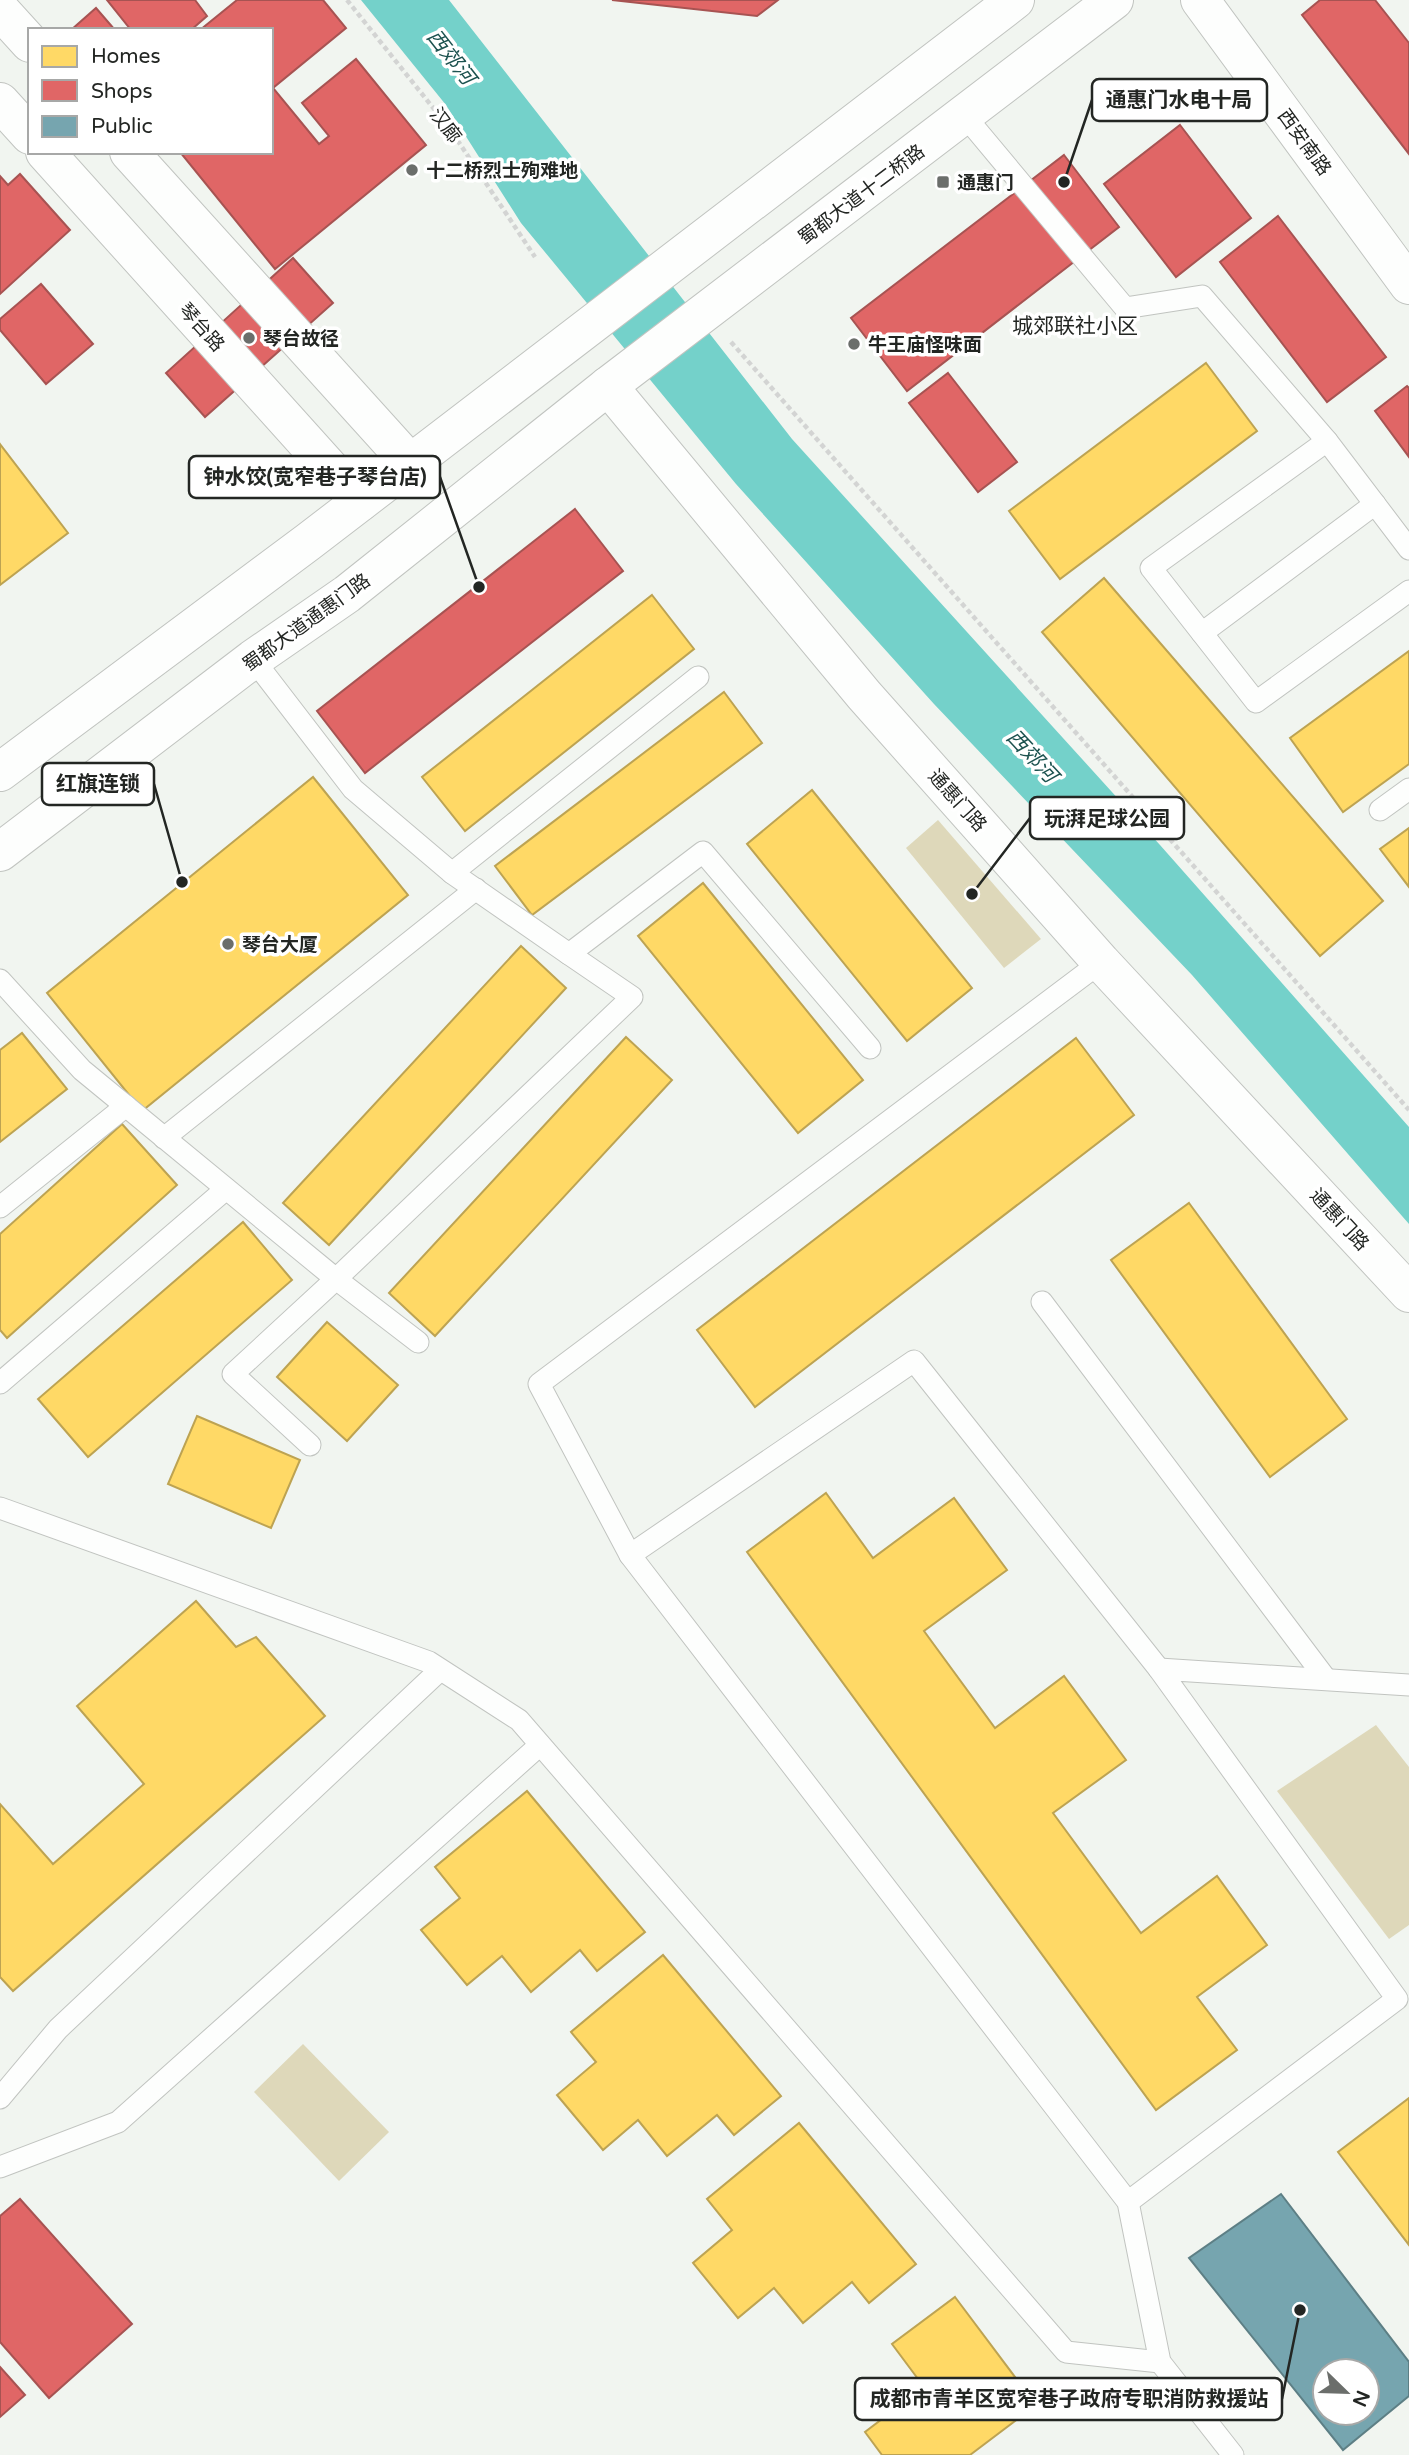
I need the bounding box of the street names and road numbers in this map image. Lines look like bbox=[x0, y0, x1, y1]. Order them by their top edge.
street label: 汉廊 bbox=[425, 104, 465, 147]
street label: 西安南路 bbox=[1273, 105, 1335, 180]
street label: 蜀都大道十二桥路 bbox=[794, 140, 929, 249]
street label: 琴台路 bbox=[174, 299, 229, 356]
street label: 蜀都大道通惠门路 bbox=[239, 569, 375, 676]
street label: 通惠门路 bbox=[924, 765, 991, 836]
street label: 通惠门路 bbox=[1305, 1184, 1373, 1255]

